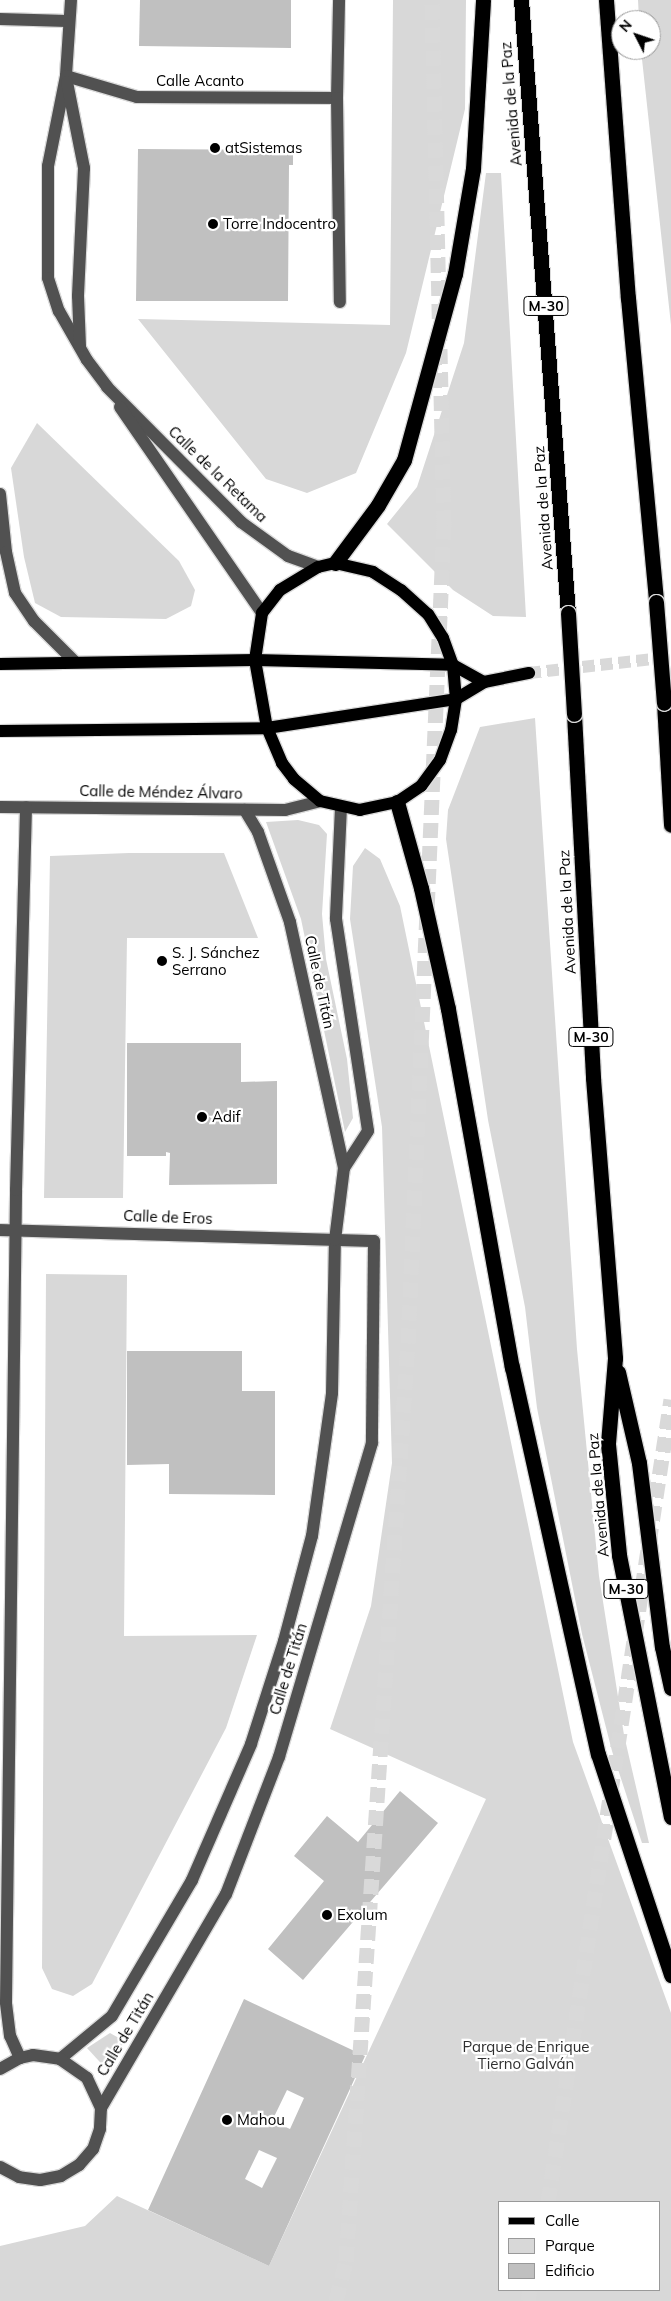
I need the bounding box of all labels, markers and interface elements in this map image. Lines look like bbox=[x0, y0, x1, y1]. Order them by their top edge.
north arrow bbox=[611, 10, 661, 60]
text: N bbox=[615, 16, 636, 36]
street label: Avenida de la Paz bbox=[497, 41, 525, 167]
street label: Calle Acanto bbox=[156, 72, 244, 90]
place label: atSistemas bbox=[225, 139, 302, 157]
marker: atSistemas bbox=[209, 142, 221, 154]
place label: Torre Indocentro bbox=[223, 215, 336, 233]
marker: Torre Indocentro bbox=[207, 218, 219, 230]
road number: M-30 bbox=[522, 294, 570, 318]
street label: Calle de la Retama bbox=[165, 422, 271, 526]
street label: Avenida de la Paz bbox=[530, 445, 556, 571]
street label: Calle de Méndez Álvaro bbox=[79, 782, 243, 802]
street label: Avenida de la Paz bbox=[555, 849, 579, 975]
street label: Calle de Titán bbox=[301, 934, 339, 1030]
place label: S. J. Sánchez Serrano bbox=[172, 943, 260, 978]
marker: S. J. Sánchez Serrano bbox=[156, 955, 168, 967]
road number: M-30 bbox=[567, 1026, 615, 1048]
place label: Adif bbox=[212, 1108, 241, 1126]
marker: Adif bbox=[196, 1111, 208, 1123]
street label: Calle de Eros bbox=[123, 1206, 213, 1228]
street label: Avenida de la Paz bbox=[584, 1432, 612, 1558]
road number: M-30 bbox=[602, 1578, 650, 1600]
street label: Calle de Titán bbox=[266, 1621, 310, 1717]
place label: Exolum bbox=[337, 1906, 388, 1924]
marker: Exolum bbox=[321, 1909, 333, 1921]
street label: Calle de Titán bbox=[93, 1989, 157, 2079]
park label: Parque de Enrique Tierno Galván bbox=[463, 2037, 589, 2072]
place label: Mahou bbox=[237, 2111, 285, 2129]
marker: Mahou bbox=[221, 2114, 233, 2126]
legend bbox=[498, 2201, 661, 2291]
text: Calle bbox=[545, 2211, 579, 2230]
text: Parque bbox=[545, 2236, 595, 2255]
text: Edificio bbox=[545, 2261, 595, 2280]

